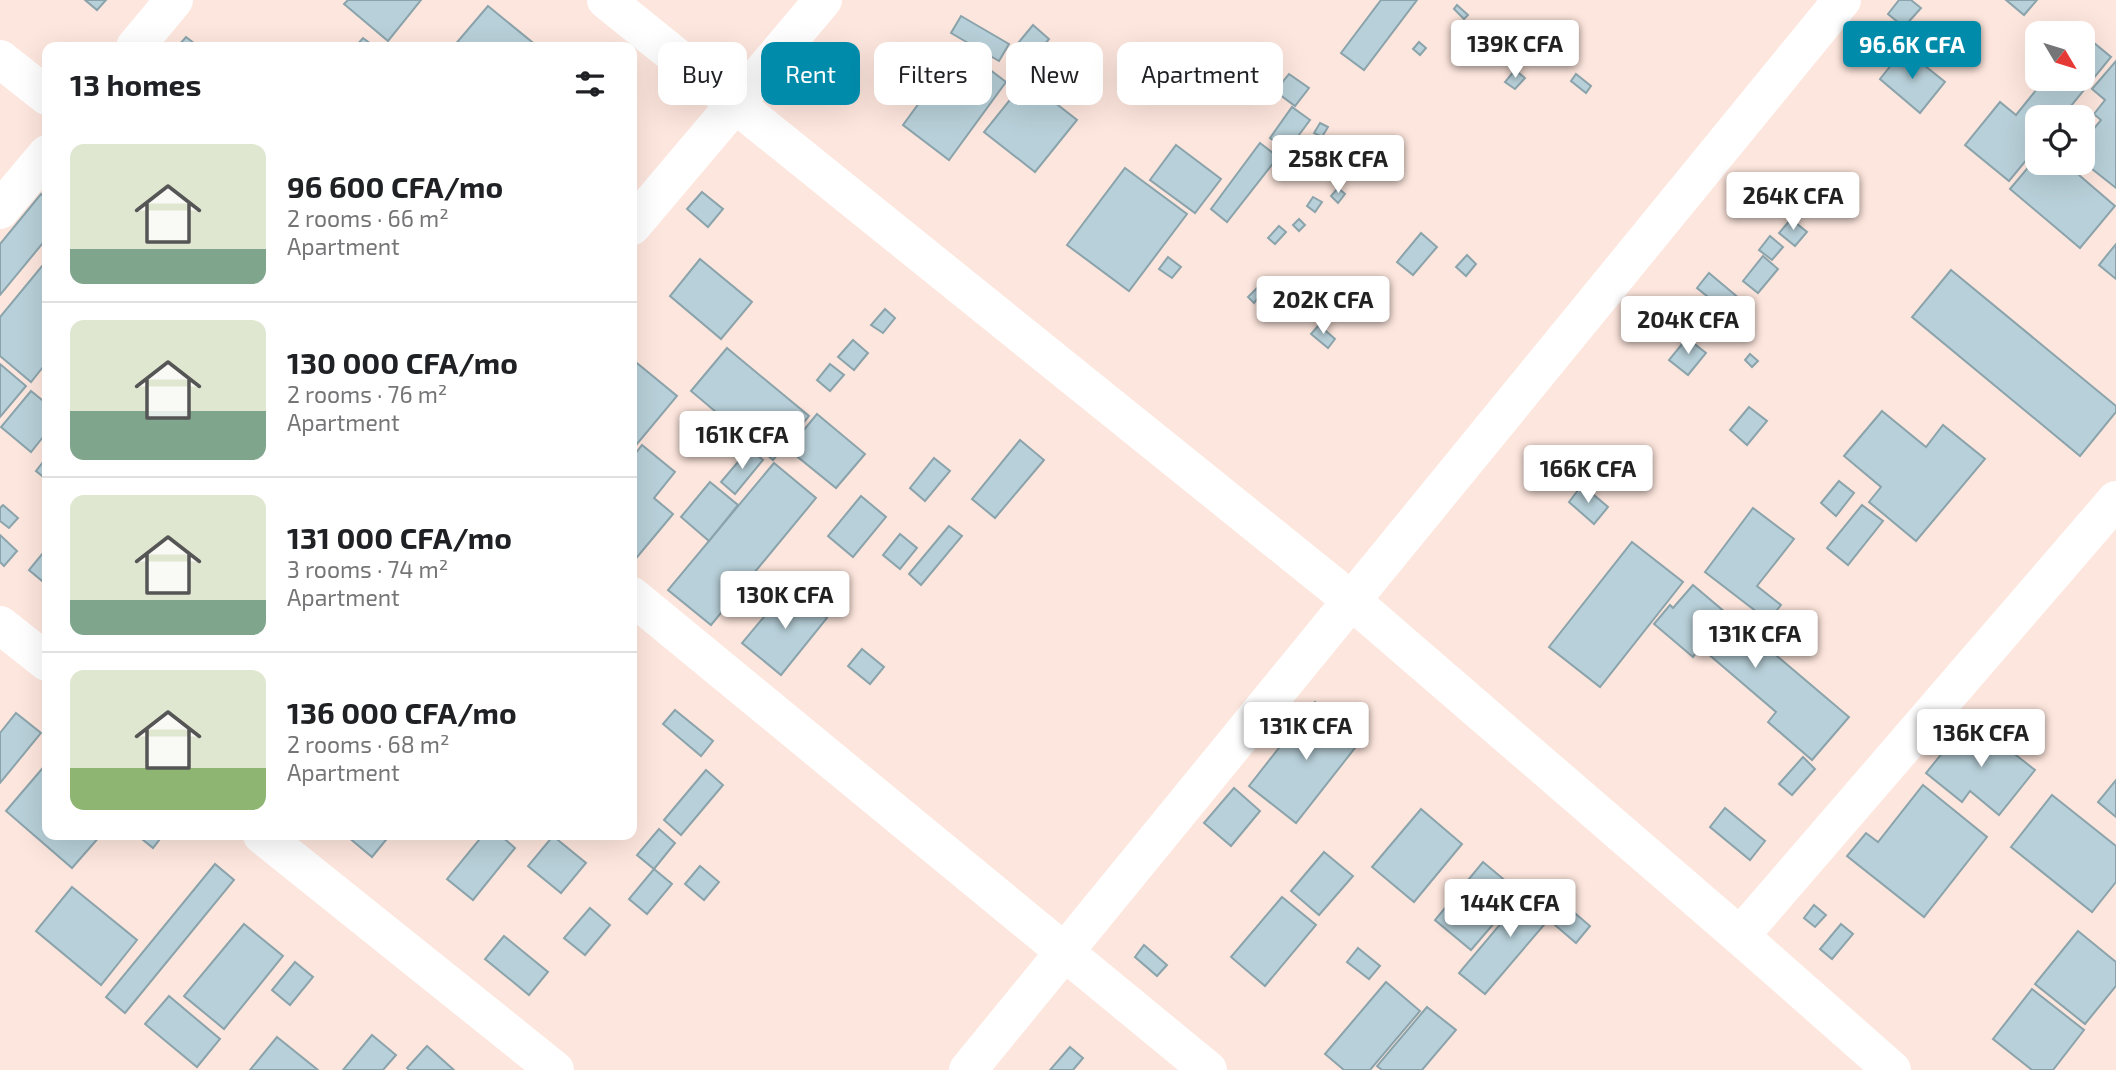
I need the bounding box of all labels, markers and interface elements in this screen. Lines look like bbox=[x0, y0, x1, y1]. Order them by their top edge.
pin: 139K CFA bbox=[1443, 20, 1587, 80]
north arrow bbox=[2025, 21, 2095, 91]
map controls bbox=[2025, 21, 2095, 175]
pin: 96.6K CFA bbox=[1832, 22, 1992, 81]
text: 139K CFA bbox=[1467, 29, 1563, 57]
text: 96.6K CFA bbox=[1859, 30, 1965, 58]
chip: Buy bbox=[658, 42, 747, 105]
chip: Rent bbox=[761, 42, 860, 105]
chip: Filters bbox=[874, 42, 992, 105]
chip: New bbox=[1006, 42, 1103, 105]
chip: Apartment bbox=[1117, 42, 1283, 105]
icon: filters bbox=[571, 65, 609, 103]
text: 13 homes bbox=[70, 66, 201, 102]
button: locate bbox=[2025, 105, 2095, 175]
pin: 258K CFA bbox=[1266, 136, 1410, 195]
text: 258K CFA bbox=[1288, 144, 1388, 172]
text: 96 600 CFA/mo bbox=[287, 168, 503, 204]
icon: home bbox=[126, 172, 210, 256]
pin: 264K CFA bbox=[1721, 173, 1865, 232]
text: 264K CFA bbox=[1742, 181, 1844, 209]
text: 2 rooms · 66 m² bbox=[287, 204, 449, 232]
text: Apartment bbox=[287, 232, 400, 260]
pin: 202K CFA bbox=[1251, 276, 1395, 336]
text: 202K CFA bbox=[1273, 285, 1373, 313]
pin: 204K CFA bbox=[1616, 296, 1760, 356]
text: 204K CFA bbox=[1637, 305, 1739, 333]
text: 130 000 CFA/mo bbox=[287, 344, 518, 380]
icon: home bbox=[126, 348, 210, 432]
text: 2 rooms · 76 m² bbox=[287, 380, 447, 408]
text: Apartment bbox=[287, 408, 400, 436]
pin: 161K CFA bbox=[670, 412, 814, 471]
text: 161K CFA bbox=[695, 420, 789, 448]
pin: 166K CFA bbox=[1516, 446, 1660, 505]
text: 166K CFA bbox=[1540, 454, 1636, 482]
text: 131 000 CFA/mo bbox=[287, 519, 512, 555]
icon: home bbox=[126, 523, 210, 607]
text: 3 rooms · 74 m² bbox=[287, 555, 448, 583]
pin: 130K CFA bbox=[713, 572, 857, 631]
text: 130K CFA bbox=[736, 580, 834, 608]
text: Apartment bbox=[287, 583, 400, 611]
pin: 131K CFA bbox=[1683, 610, 1827, 670]
text: 131K CFA bbox=[1709, 619, 1801, 647]
text: 136 000 CFA/mo bbox=[287, 694, 517, 730]
icon: home bbox=[126, 698, 210, 782]
pin: 131K CFA bbox=[1234, 702, 1378, 762]
pin: 136K CFA bbox=[1909, 710, 2053, 769]
text: 131K CFA bbox=[1260, 711, 1352, 739]
text: 136K CFA bbox=[1933, 718, 2029, 746]
text: 2 rooms · 68 m² bbox=[287, 730, 450, 758]
text: Apartment bbox=[287, 758, 400, 786]
pin: 144K CFA bbox=[1438, 880, 1582, 939]
text: 144K CFA bbox=[1461, 888, 1559, 916]

